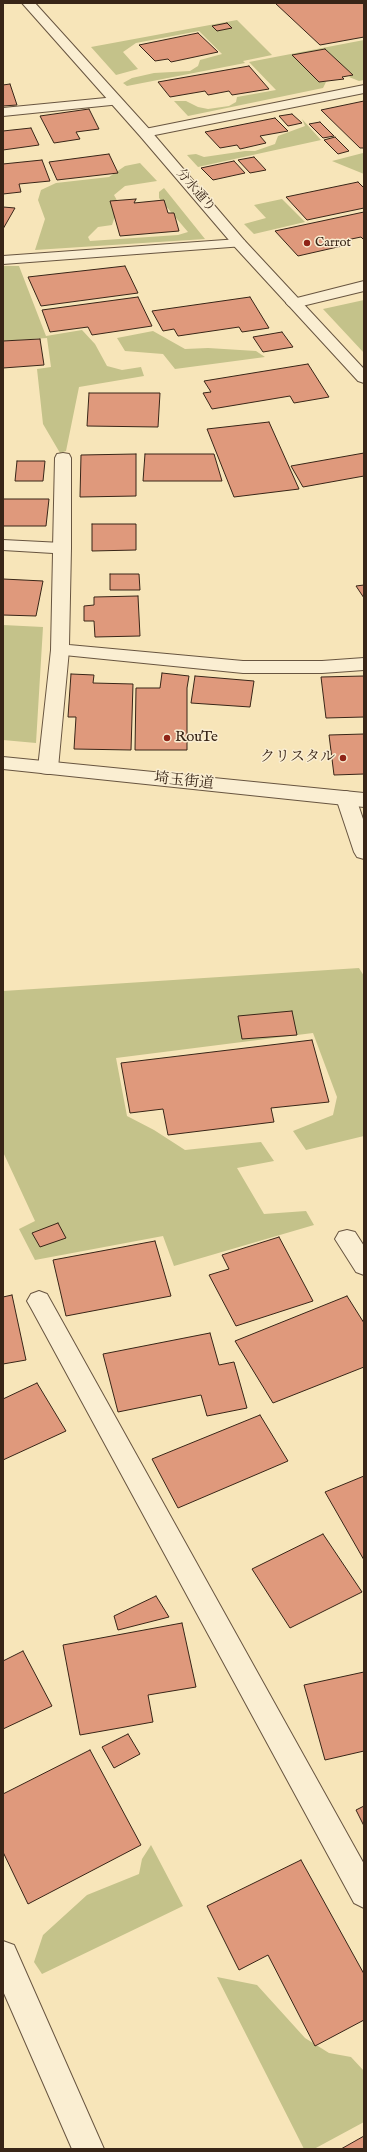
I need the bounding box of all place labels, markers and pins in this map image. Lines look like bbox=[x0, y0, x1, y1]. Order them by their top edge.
place label: Carrot bbox=[315, 235, 351, 251]
marker: Carrot bbox=[302, 238, 312, 248]
place label: RouTe bbox=[175, 729, 218, 747]
marker: RouTe bbox=[162, 733, 172, 743]
place label: クリスタル bbox=[260, 749, 335, 767]
marker: クリスタル bbox=[338, 753, 348, 763]

